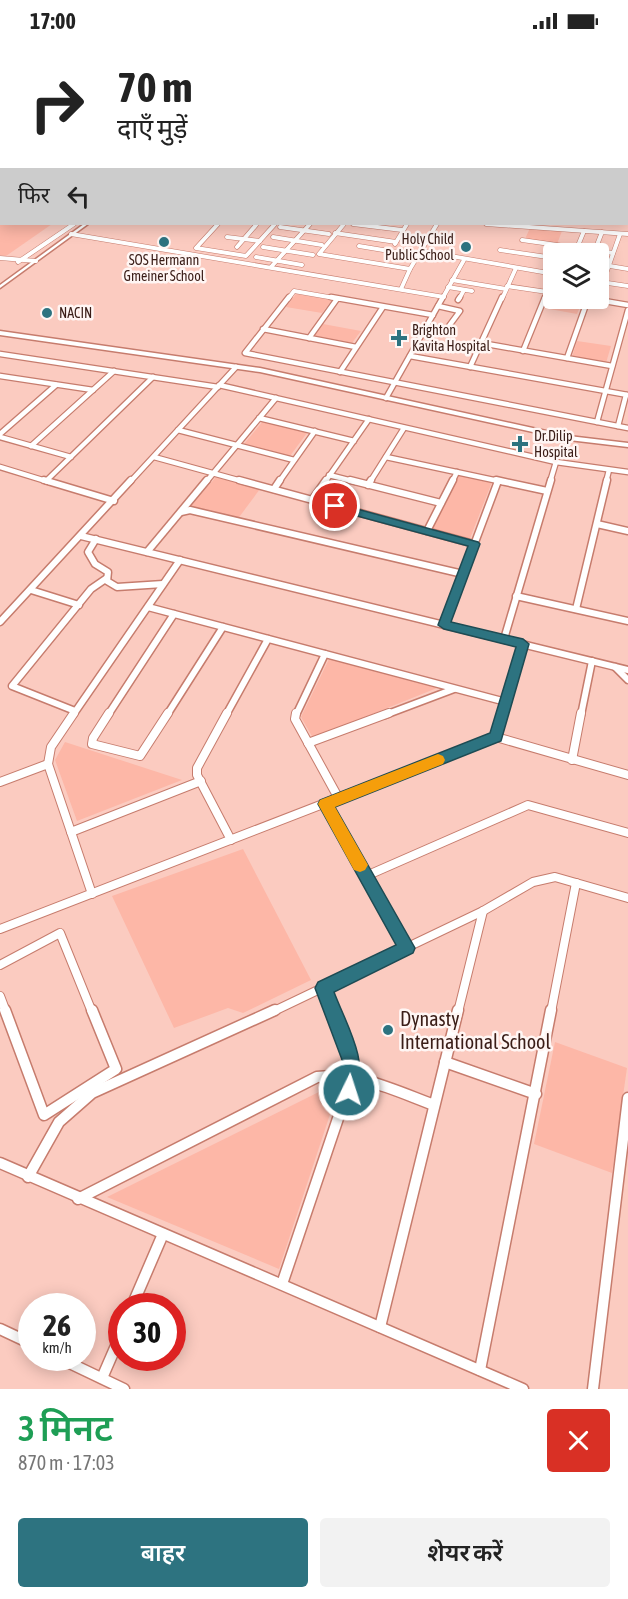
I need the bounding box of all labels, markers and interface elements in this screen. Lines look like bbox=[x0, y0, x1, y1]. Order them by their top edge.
text: 17:00 bbox=[30, 8, 76, 34]
text: 70 m bbox=[117, 63, 192, 111]
icon: right bbox=[18, 66, 96, 144]
text: दाएँ मुड़ें bbox=[117, 113, 188, 144]
icon: left bbox=[62, 180, 95, 213]
text: फिर bbox=[18, 182, 50, 208]
place label: Holy Child Public School bbox=[385, 231, 454, 263]
marker: SOS Hermann Gmeiner School bbox=[157, 235, 171, 249]
marker: Holy Child Public School bbox=[459, 240, 473, 254]
map controls bbox=[543, 243, 609, 309]
button: layers bbox=[543, 243, 609, 309]
place label: SOS Hermann Gmeiner School bbox=[124, 252, 205, 284]
place label: NACIN bbox=[59, 305, 92, 321]
marker: NACIN bbox=[40, 306, 54, 320]
place label: Brighton Kavita Hospital bbox=[412, 322, 491, 354]
marker: Brighton Kavita Hospital bbox=[390, 329, 408, 347]
place label: Dr.Dilip Hospital bbox=[534, 428, 578, 460]
marker: Dr.Dilip Hospital bbox=[511, 435, 529, 453]
pin bbox=[309, 480, 360, 531]
icon: arrive bbox=[318, 489, 351, 522]
place label: Dynasty International School bbox=[400, 1007, 551, 1053]
marker: Dynasty International School bbox=[381, 1023, 395, 1037]
position arrow bbox=[317, 1058, 381, 1122]
speed limit sign: 30 bbox=[108, 1293, 186, 1371]
text: 26 bbox=[43, 1308, 71, 1342]
text: km/h bbox=[42, 1339, 72, 1356]
text: 3 मिनट bbox=[18, 1407, 113, 1449]
button: close bbox=[547, 1409, 610, 1472]
text: 870 m · 17:03 bbox=[18, 1451, 115, 1474]
button: बाहर bbox=[18, 1518, 308, 1587]
button: शेयर करें bbox=[320, 1518, 610, 1587]

